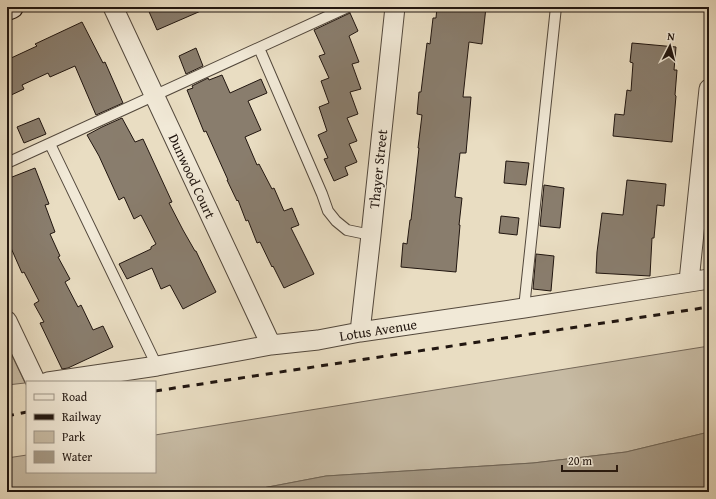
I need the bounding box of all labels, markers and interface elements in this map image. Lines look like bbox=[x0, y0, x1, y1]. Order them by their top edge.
north arrow bbox=[650, 26, 690, 66]
text: N bbox=[667, 28, 676, 44]
street label: Thayer Street bbox=[364, 128, 392, 210]
street label: Dunwood Court bbox=[164, 130, 220, 222]
street label: Lotus Avenue bbox=[338, 314, 419, 346]
legend bbox=[26, 381, 156, 473]
text: Road bbox=[62, 388, 88, 405]
text: Railway bbox=[62, 408, 101, 425]
text: Park bbox=[62, 428, 86, 445]
scale bar bbox=[562, 447, 617, 473]
text: Water bbox=[62, 448, 92, 465]
text: 20 m bbox=[568, 452, 592, 469]

